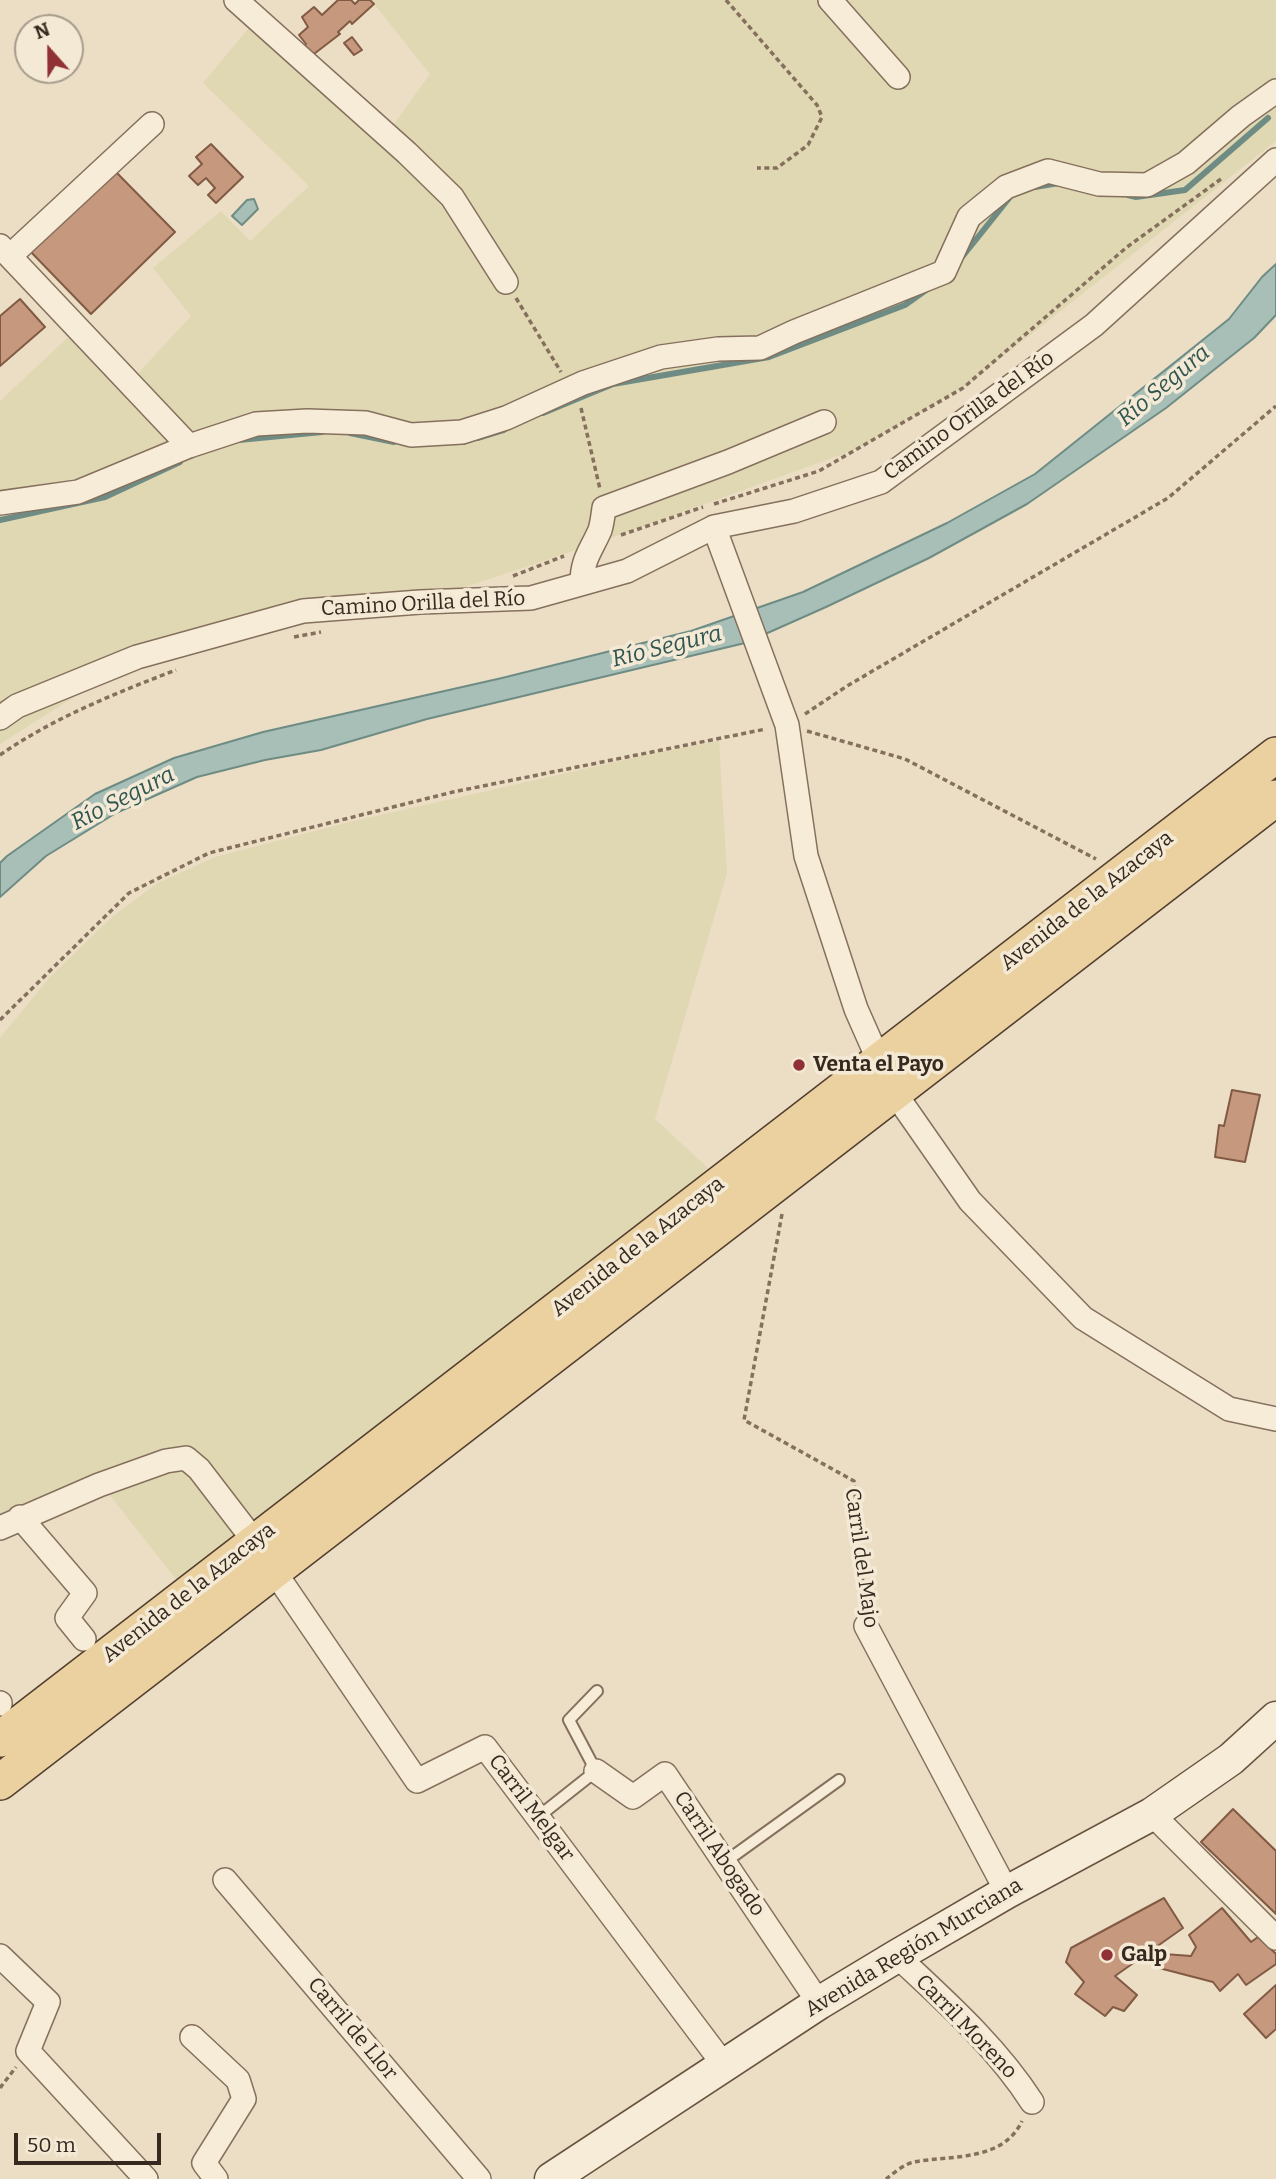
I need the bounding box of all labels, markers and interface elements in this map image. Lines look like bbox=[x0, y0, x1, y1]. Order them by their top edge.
north arrow bbox=[14, 14, 84, 84]
text: N bbox=[31, 17, 53, 44]
water label: Río Segura bbox=[1112, 339, 1216, 433]
street label: Camino Orilla del Río bbox=[879, 346, 1059, 486]
street label: Camino Orilla del Río bbox=[320, 586, 526, 622]
water label: Río Segura bbox=[609, 620, 725, 674]
water label: Río Segura bbox=[67, 761, 179, 837]
street label: Avenida de la Azacaya bbox=[996, 826, 1178, 976]
place label: Venta el Payo bbox=[813, 1052, 944, 1078]
marker: Venta el Payo bbox=[791, 1057, 807, 1073]
street label: Avenida de la Azacaya bbox=[547, 1172, 729, 1322]
street label: Carril del Majo bbox=[839, 1486, 883, 1630]
street label: Avenida de la Azacaya bbox=[98, 1518, 280, 1668]
street label: Carril Melgar bbox=[483, 1750, 579, 1866]
street label: Carril Abogado bbox=[668, 1787, 770, 1921]
street label: Avenida Región Murciana bbox=[801, 1873, 1027, 2023]
place label: Galp bbox=[1121, 1942, 1167, 1968]
marker: Galp bbox=[1099, 1947, 1115, 1963]
street label: Carril Moreno bbox=[910, 1970, 1022, 2084]
street label: Carril de Llor bbox=[302, 1973, 402, 2085]
scale bar bbox=[18, 2120, 164, 2164]
text: 50 m bbox=[27, 2132, 76, 2158]

